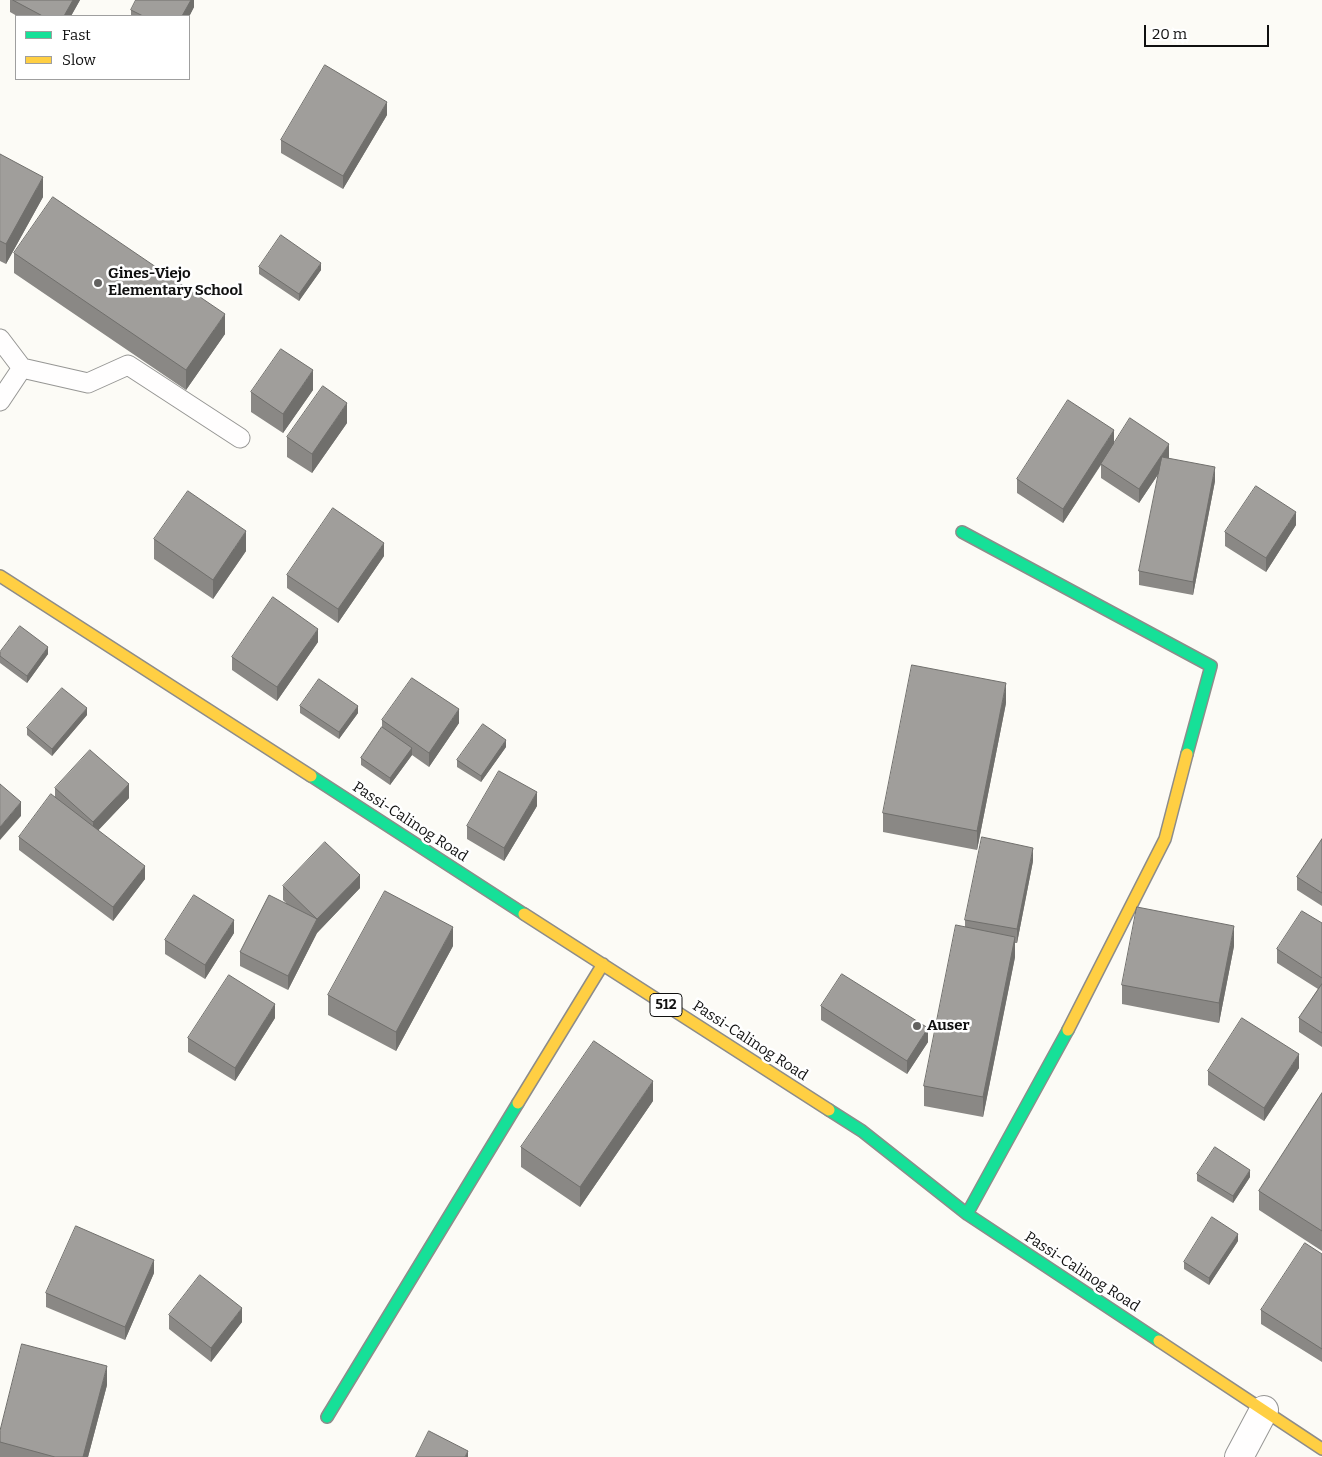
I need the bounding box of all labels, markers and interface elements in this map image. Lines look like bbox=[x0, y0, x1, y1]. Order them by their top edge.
legend bbox=[15, 15, 190, 80]
scale bar bbox=[1147, 15, 1272, 47]
text: 20 m bbox=[1152, 25, 1187, 43]
text: Fast bbox=[62, 26, 91, 44]
text: Slow bbox=[62, 51, 96, 69]
place label: Gines-Viejo Elementary School bbox=[108, 265, 243, 300]
marker: Gines-Viejo Elementary School bbox=[92, 277, 104, 289]
street label: Passi-Calinog Road bbox=[349, 778, 471, 866]
road number: 512 bbox=[650, 994, 682, 1016]
street label: Passi-Calinog Road bbox=[689, 997, 811, 1085]
place label: Auser bbox=[927, 1017, 969, 1035]
marker: Auser bbox=[911, 1020, 923, 1032]
street label: Passi-Calinog Road bbox=[1021, 1228, 1143, 1316]

